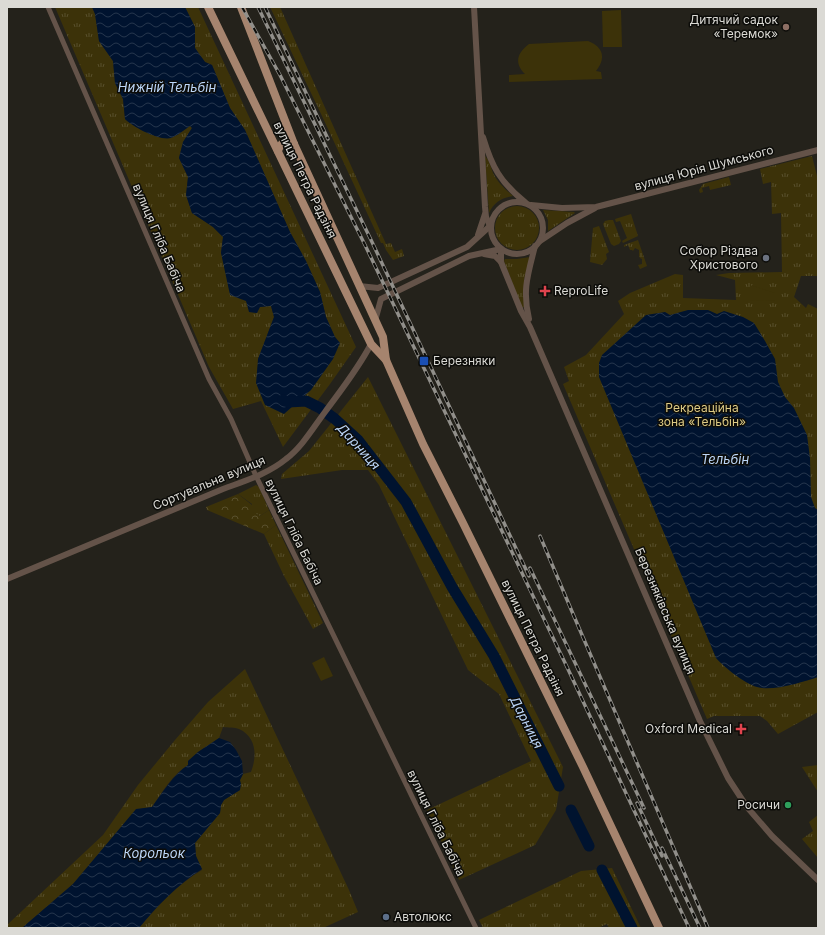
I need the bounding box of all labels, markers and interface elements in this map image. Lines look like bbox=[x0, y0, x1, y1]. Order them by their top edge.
place label: Дитячий садок «Теремок» bbox=[689, 12, 778, 41]
marker: Дитячий садок «Теремок» bbox=[781, 22, 791, 32]
water label: Нижній Тельбін bbox=[118, 79, 216, 95]
street label: вулиця Петра Радзіня bbox=[271, 119, 340, 241]
street label: вулиця Юрія Шумського bbox=[633, 142, 775, 193]
street label: вулиця Гліба Бабіча bbox=[130, 181, 189, 294]
place label: Собор Різдва Христового bbox=[679, 243, 758, 272]
marker: Собор Різдва Христового bbox=[761, 253, 771, 263]
place label: ReproLife bbox=[554, 283, 608, 298]
marker: ReproLife bbox=[539, 285, 551, 297]
place label: Березняки bbox=[433, 353, 495, 368]
marker: Березняки bbox=[418, 355, 430, 367]
park label: Рекреаційна зона «Тельбін» bbox=[658, 400, 746, 429]
water label: Дарниця bbox=[333, 419, 384, 473]
water label: Тельбін bbox=[701, 451, 749, 467]
street label: Сортувальна вулиця bbox=[150, 452, 267, 513]
street label: вулиця Гліба Бабіча bbox=[262, 476, 327, 587]
street label: Березняківська вулиця bbox=[632, 545, 699, 676]
street label: вулиця Петра Радзіня bbox=[499, 577, 568, 699]
water label: Дарниця bbox=[506, 692, 547, 751]
place label: Oxford Medical bbox=[645, 721, 732, 736]
marker: Oxford Medical bbox=[735, 723, 747, 735]
street label: вулиця Гліба Бабіча bbox=[404, 767, 469, 878]
place label: Росичи bbox=[737, 797, 780, 812]
marker: Росичи bbox=[783, 800, 793, 810]
water label: Корольок bbox=[123, 845, 186, 861]
place label: Автолюкс bbox=[394, 909, 452, 924]
marker: Автолюкс bbox=[381, 912, 391, 922]

